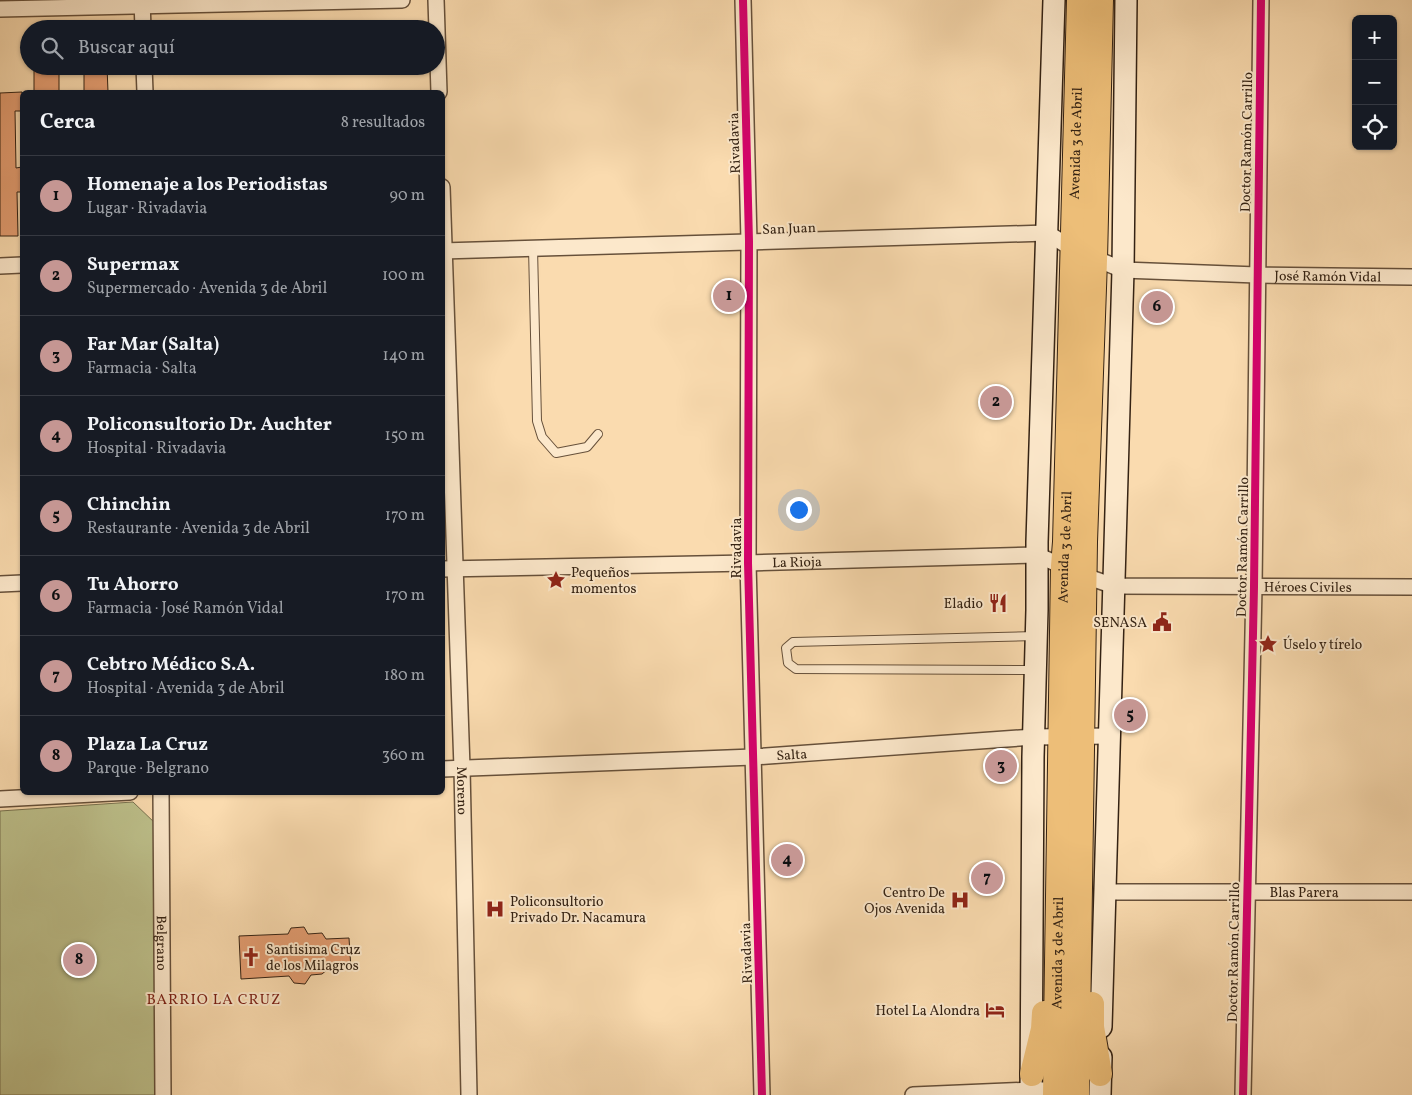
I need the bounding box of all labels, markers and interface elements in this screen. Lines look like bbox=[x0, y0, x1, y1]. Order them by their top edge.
map controls bbox=[1352, 15, 1397, 150]
button: + bbox=[1352, 15, 1397, 60]
search box bbox=[20, 20, 445, 75]
icon: search bbox=[38, 34, 66, 62]
text: Buscar aquí bbox=[78, 35, 175, 61]
button: − bbox=[1352, 60, 1397, 105]
street label: Doctor Ramón Carrillo bbox=[1237, 72, 1258, 212]
street label: Avenida 3 de Abril bbox=[1066, 87, 1088, 200]
button: locate bbox=[1352, 105, 1397, 150]
text: Cerca bbox=[40, 108, 95, 137]
text: 8 resultados bbox=[341, 112, 425, 134]
street label: Rivadavia bbox=[725, 112, 746, 174]
text: Homenaje a los Periodistas bbox=[87, 172, 328, 198]
text: 1 bbox=[53, 185, 59, 207]
text: 90 m bbox=[389, 185, 425, 207]
text: Lugar · Rivadavia bbox=[87, 198, 207, 220]
street label: San Juan bbox=[762, 219, 816, 240]
text: Supermax bbox=[87, 252, 179, 278]
text: 2 bbox=[52, 265, 60, 287]
text: 100 m bbox=[382, 265, 425, 287]
street label: José Ramón Vidal bbox=[1274, 267, 1381, 288]
pin: 1 bbox=[713, 277, 745, 315]
text: Supermercado · Avenida 3 de Abril bbox=[87, 278, 327, 300]
pin: 6 bbox=[1141, 288, 1173, 326]
text: Far Mar (Salta) bbox=[87, 332, 219, 358]
text: 3 bbox=[52, 345, 60, 367]
text: 140 m bbox=[383, 345, 425, 367]
text: Farmacia · Salta bbox=[87, 358, 197, 380]
pin: 2 bbox=[980, 383, 1012, 421]
text: Policonsultorio Dr. Auchter bbox=[87, 412, 332, 438]
text: 4 bbox=[51, 425, 61, 447]
text: 150 m bbox=[384, 425, 425, 447]
text: Hospital · Rivadavia bbox=[87, 438, 226, 460]
street label: Doctor Ramón Carrillo bbox=[1233, 477, 1254, 617]
street label: Avenida 3 de Abril bbox=[1054, 491, 1077, 603]
text: Chinchin bbox=[87, 492, 171, 518]
your location bbox=[786, 497, 812, 523]
text: 5 bbox=[52, 505, 60, 527]
text: 170 m bbox=[385, 505, 425, 527]
street label: Rivadavia bbox=[728, 517, 747, 579]
text: Restaurante · Avenida 3 de Abril bbox=[87, 518, 310, 540]
street label: La Rioja bbox=[772, 553, 822, 573]
place label: Pequeños momentos bbox=[571, 564, 636, 599]
place icon: Pequeños momentos bbox=[545, 569, 567, 591]
text: Tu Ahorro bbox=[87, 572, 179, 598]
street label: Héroes Civiles bbox=[1264, 579, 1352, 598]
text: 6 bbox=[52, 585, 60, 607]
text: 170 m bbox=[385, 585, 425, 607]
restaurant icon: Eladio bbox=[987, 592, 1009, 614]
place label: Eladio bbox=[944, 595, 983, 614]
text: Farmacia · José Ramón Vidal bbox=[87, 598, 283, 620]
public building icon: SENASA bbox=[1151, 611, 1173, 633]
place label: SENASA bbox=[1093, 614, 1147, 633]
place icon: Úselo y tírelo bbox=[1257, 633, 1279, 655]
place label: Úselo y tírelo bbox=[1283, 635, 1362, 655]
text: Cebtro Médico S.A. bbox=[87, 652, 255, 678]
text: 7 bbox=[52, 665, 60, 687]
text: 180 m bbox=[384, 665, 425, 687]
text: Hospital · Avenida 3 de Abril bbox=[87, 678, 285, 700]
pin: 5 bbox=[1114, 696, 1146, 734]
text: Plaza La Cruz bbox=[87, 732, 208, 758]
text: 8 bbox=[52, 745, 60, 767]
text: 360 m bbox=[382, 745, 425, 767]
street label: Salta bbox=[776, 745, 808, 766]
pin: 3 bbox=[985, 747, 1017, 785]
text: Parque · Belgrano bbox=[87, 758, 209, 780]
street label: Moreno bbox=[451, 766, 471, 815]
pin: 4 bbox=[771, 841, 803, 879]
pin: 7 bbox=[971, 859, 1003, 897]
street label: Doctor Ramón Carrillo bbox=[1224, 882, 1245, 1022]
place label: Centro De Ojos Avenida bbox=[864, 884, 945, 919]
street label: Blas Parera bbox=[1269, 884, 1339, 903]
hospital icon: Centro De Ojos Avenida bbox=[949, 889, 971, 911]
place label: Policonsultorio Privado Dr. Nacamura bbox=[510, 893, 646, 928]
street label: Avenida 3 de Abril bbox=[1048, 897, 1069, 1009]
hospital icon: Policonsultorio Privado Dr. Nacamura bbox=[484, 898, 506, 920]
street label: Belgrano bbox=[151, 915, 170, 971]
street label: Rivadavia bbox=[737, 922, 758, 984]
pin: 8 bbox=[63, 941, 95, 979]
place label: Santisima Cruz de los Milagros bbox=[266, 941, 360, 976]
church icon: Santisima Cruz de los Milagros bbox=[240, 946, 262, 968]
district label: BARRIO LA CRUZ bbox=[147, 990, 281, 1011]
hotel icon: Hotel La Alondra bbox=[984, 999, 1006, 1021]
place label: Hotel La Alondra bbox=[875, 1002, 980, 1021]

